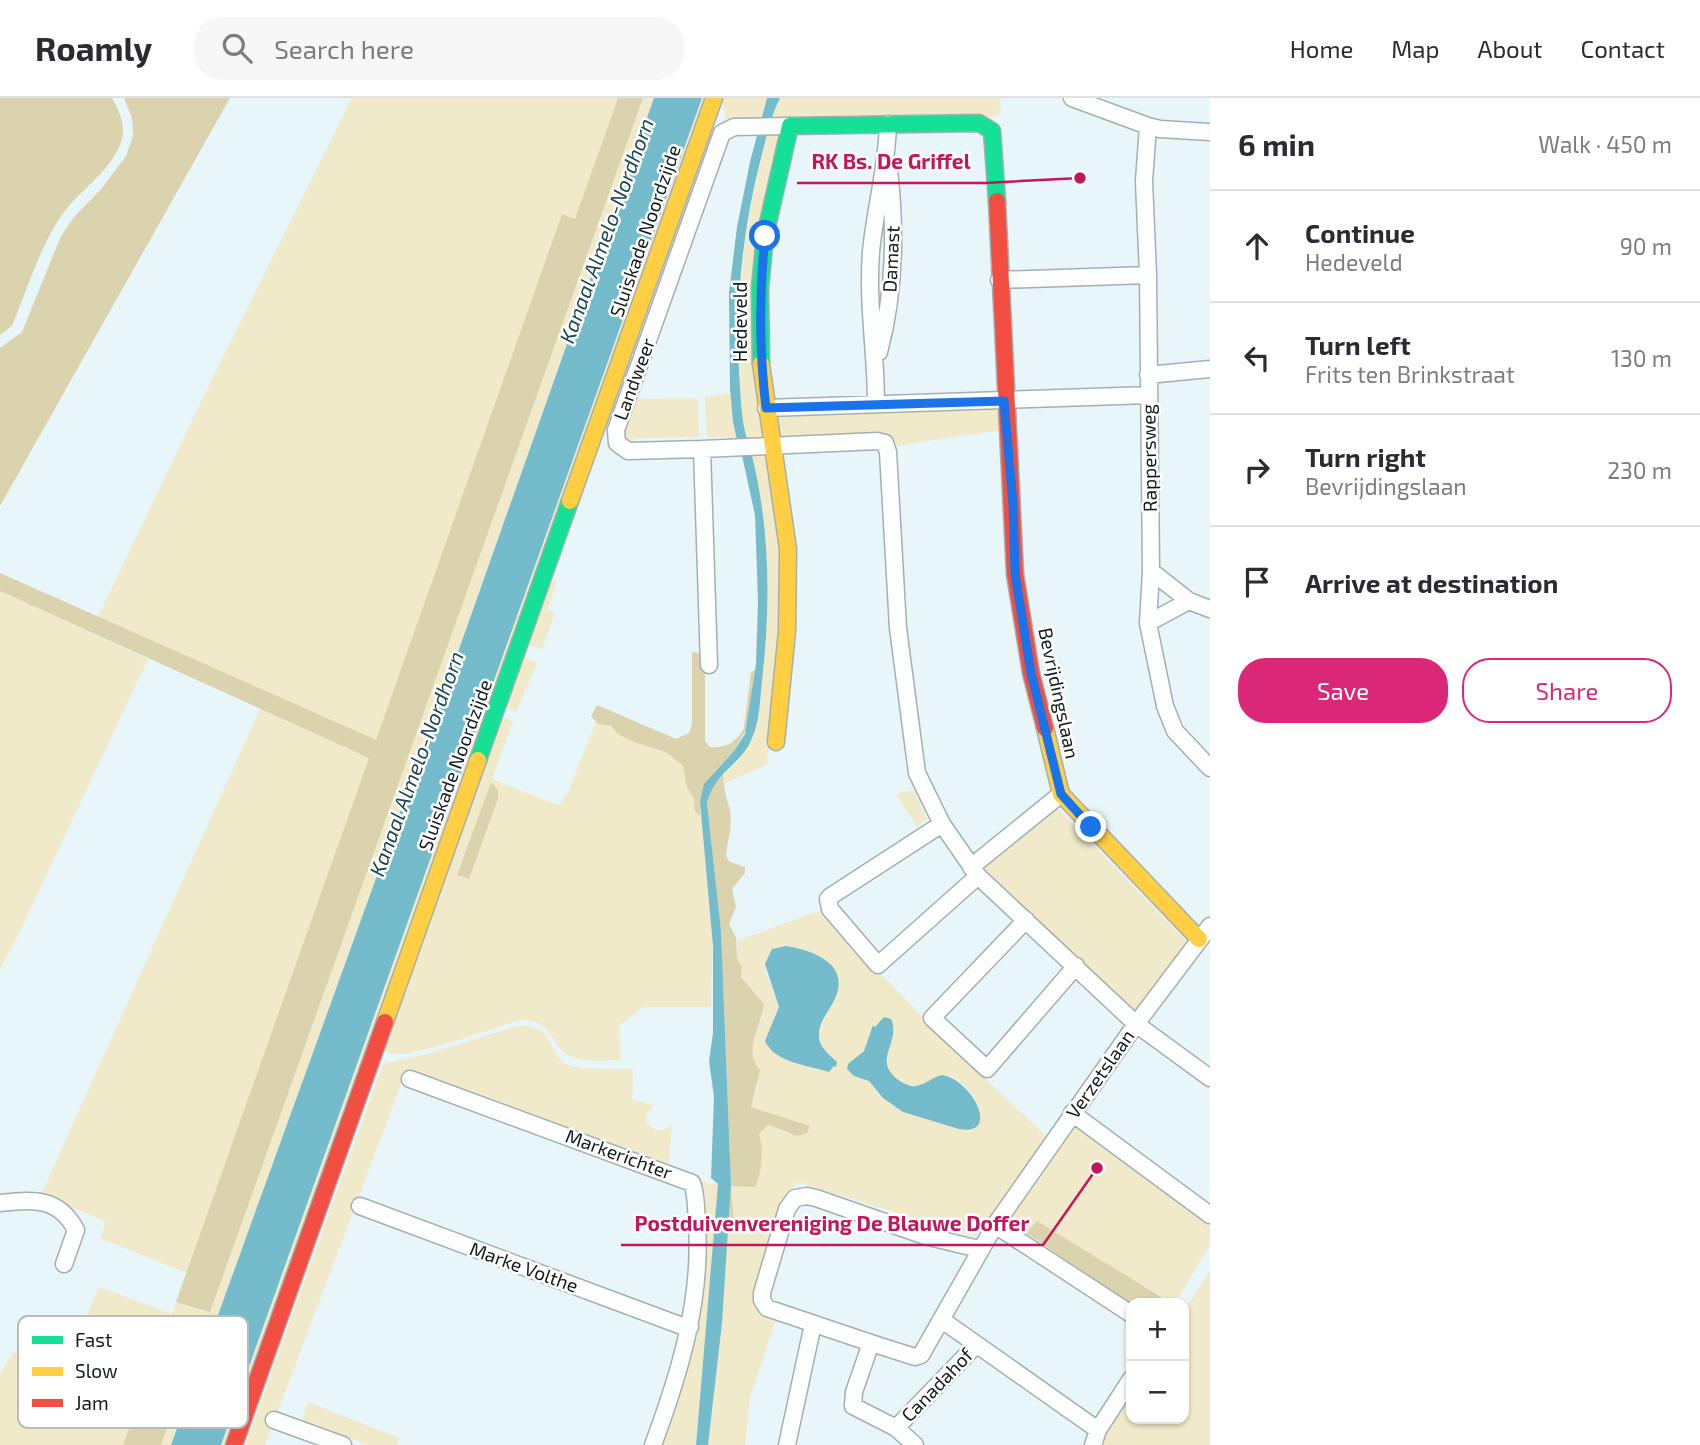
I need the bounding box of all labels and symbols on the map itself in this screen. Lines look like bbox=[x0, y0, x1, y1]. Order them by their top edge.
water label: Kanaal Almelo-Nordhorn bbox=[553, 115, 658, 346]
callout: RK Bs. De Griffel bbox=[797, 141, 985, 183]
street label: Sluiskade Noordzijde bbox=[604, 142, 685, 320]
text: RK Bs. De Griffel bbox=[811, 148, 971, 173]
route start bbox=[749, 220, 780, 251]
street label: Damast bbox=[877, 225, 904, 293]
street label: Hedeveld bbox=[728, 282, 751, 362]
street label: Landweer bbox=[608, 334, 659, 423]
street label: Rappersweg bbox=[1136, 403, 1161, 512]
street label: Bevrijdingslaan bbox=[1034, 625, 1085, 761]
water label: Kanaal Almelo-Nordhorn bbox=[363, 648, 468, 879]
street label: Sluiskade Noordzijde bbox=[413, 676, 496, 854]
route end bbox=[1075, 811, 1106, 842]
street label: Verzetslaan bbox=[1061, 1025, 1139, 1122]
street label: Markerichter bbox=[563, 1124, 676, 1184]
callout: Postduivenvereniging De Blauwe Doffer bbox=[621, 1203, 1043, 1245]
text: Postduivenvereniging De Blauwe Doffer bbox=[635, 1210, 1029, 1235]
street label: Marke Volthe bbox=[467, 1236, 582, 1297]
legend bbox=[18, 1316, 248, 1428]
text: Fast bbox=[75, 1328, 112, 1351]
street label: Canadahof bbox=[896, 1343, 978, 1426]
text: Slow bbox=[75, 1359, 118, 1382]
text: Jam bbox=[75, 1391, 109, 1414]

